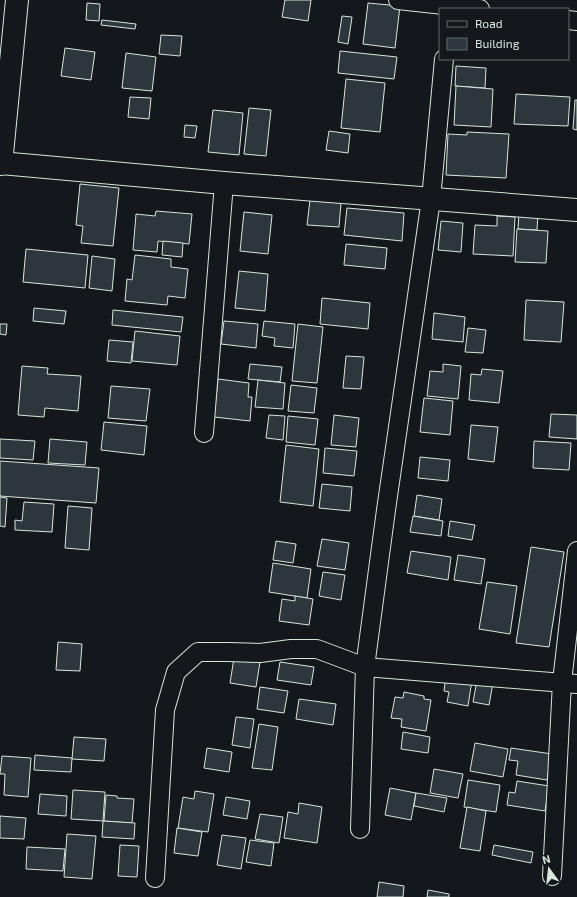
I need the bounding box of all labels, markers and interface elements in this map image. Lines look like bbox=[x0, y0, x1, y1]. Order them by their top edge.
legend bbox=[439, 8, 569, 60]
text: Road bbox=[475, 16, 503, 30]
text: Building bbox=[475, 36, 520, 50]
north arrow bbox=[529, 849, 569, 889]
text: N bbox=[541, 852, 552, 866]

